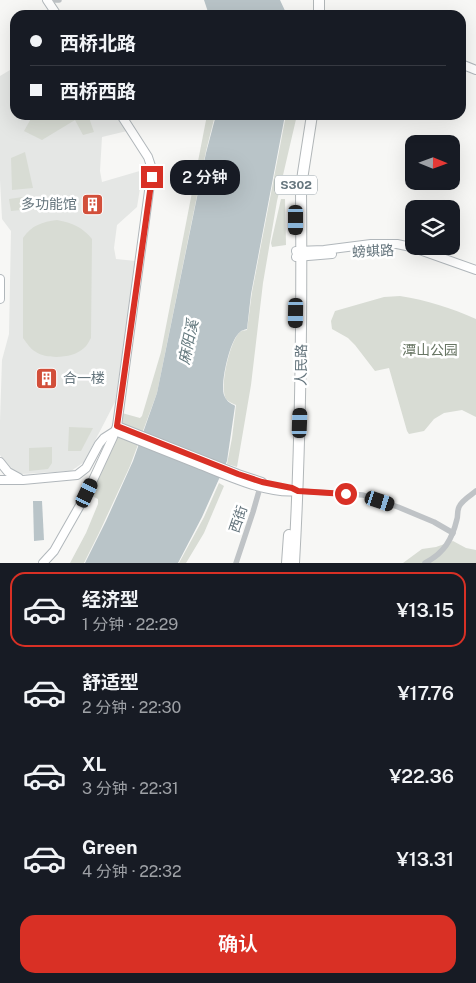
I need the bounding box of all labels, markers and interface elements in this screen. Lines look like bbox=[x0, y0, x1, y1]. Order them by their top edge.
text: 西桥北路 bbox=[60, 32, 136, 54]
text: 西桥西路 bbox=[60, 80, 136, 102]
north arrow bbox=[405, 135, 460, 190]
map controls bbox=[405, 135, 460, 255]
callout: 2 分钟 bbox=[170, 160, 240, 194]
route end bbox=[141, 166, 163, 188]
text: 2 分钟 bbox=[182, 168, 228, 187]
road number: S302 bbox=[275, 176, 317, 194]
building icon: 多功能馆 bbox=[81, 192, 105, 216]
place label: 多功能馆 bbox=[21, 196, 77, 212]
button: layers bbox=[405, 200, 460, 255]
car bbox=[288, 205, 303, 235]
street label: 螃蜞路 bbox=[352, 242, 394, 260]
car bbox=[288, 298, 303, 328]
water label: 麻阳溪 bbox=[175, 316, 201, 366]
park label: 潭山公园 bbox=[402, 342, 458, 358]
street label: 人民路 bbox=[293, 344, 309, 386]
building icon: 合一楼 bbox=[35, 366, 59, 390]
place label: 合一楼 bbox=[63, 370, 105, 386]
car bbox=[291, 408, 308, 438]
car bbox=[73, 476, 100, 510]
route start bbox=[335, 483, 357, 505]
car bbox=[363, 489, 396, 513]
street label: 西街 bbox=[226, 503, 250, 535]
icon: car bbox=[22, 587, 67, 632]
text: 经济型 bbox=[82, 588, 139, 610]
text: ¥13.15 bbox=[396, 599, 454, 621]
text: 1 分钟 · 22:29 bbox=[82, 615, 178, 634]
icon: car bbox=[22, 670, 67, 715]
text: 舒适型 bbox=[82, 671, 139, 693]
text: ¥17.76 bbox=[397, 682, 454, 704]
text: 2 分钟 · 22:30 bbox=[82, 698, 181, 717]
icon: car bbox=[22, 753, 67, 798]
text: XL bbox=[82, 753, 107, 775]
text: ¥22.36 bbox=[389, 765, 454, 787]
text: 3 分钟 · 22:31 bbox=[82, 779, 179, 798]
icon: car bbox=[22, 836, 67, 881]
text: Green bbox=[82, 836, 137, 858]
text: ¥13.31 bbox=[397, 848, 454, 870]
text: 4 分钟 · 22:32 bbox=[82, 862, 182, 881]
button: 确认 bbox=[20, 915, 456, 973]

